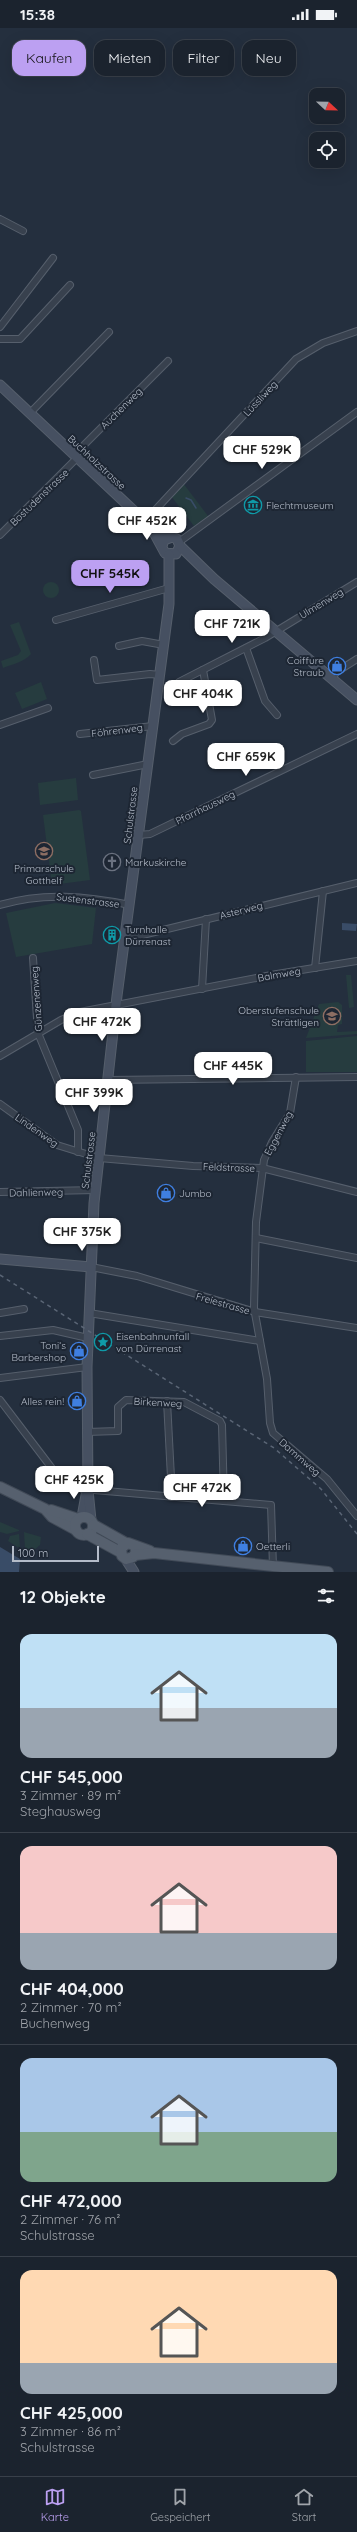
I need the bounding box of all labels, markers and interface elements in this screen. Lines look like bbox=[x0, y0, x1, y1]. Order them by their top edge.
text: 15:38 bbox=[20, 5, 55, 24]
chip: Kaufen bbox=[12, 40, 86, 76]
chip: Mieten bbox=[94, 40, 165, 76]
chip: Filter bbox=[173, 40, 234, 76]
chip: Neu bbox=[242, 40, 296, 76]
north arrow bbox=[309, 88, 345, 124]
map controls bbox=[309, 88, 345, 168]
button: locate bbox=[309, 132, 345, 168]
street label: Lüssliweg bbox=[241, 378, 280, 419]
street label: Auchenweg bbox=[98, 385, 145, 432]
street label: Buchholzstrasse bbox=[65, 432, 129, 493]
pin: CHF 529K bbox=[221, 436, 303, 470]
text: CHF 529K bbox=[232, 441, 292, 457]
street label: Bostudenstrasse bbox=[7, 466, 72, 529]
museum icon: Flechtmuseum bbox=[243, 495, 263, 515]
place label: Flechtmuseum bbox=[266, 499, 334, 512]
pin: CHF 452K bbox=[106, 507, 188, 541]
text: CHF 452K bbox=[117, 512, 177, 528]
pin: CHF 545K bbox=[69, 560, 151, 594]
text: CHF 545K bbox=[80, 565, 140, 581]
street label: Ulmenweg bbox=[297, 585, 346, 622]
pin: CHF 721K bbox=[191, 610, 273, 644]
text: CHF 721K bbox=[204, 615, 260, 631]
place label: Coiffure Straub bbox=[287, 654, 324, 679]
shop icon: Coiffure Straub bbox=[327, 656, 347, 676]
pin: CHF 404K bbox=[162, 680, 244, 714]
text: CHF 404K bbox=[173, 685, 233, 701]
street label: Föhrenweg bbox=[91, 721, 144, 740]
pin: CHF 659K bbox=[205, 743, 287, 777]
text: CHF 659K bbox=[216, 748, 276, 764]
street label: Schulstrasse bbox=[121, 785, 140, 844]
street label: Pfarrhausweg bbox=[173, 787, 237, 827]
school or university icon: Primarschule Gotthelf bbox=[34, 841, 54, 861]
church icon: Markuskirche bbox=[102, 852, 122, 872]
place label: Markuskirche bbox=[125, 856, 187, 869]
place label: Primarschule Gotthelf bbox=[14, 862, 74, 887]
street label: Sustenstrasse bbox=[56, 890, 121, 911]
street label: Asterweg bbox=[218, 899, 264, 922]
place label: Turnhalle Dürrenast bbox=[125, 923, 172, 948]
building icon: Turnhalle Dürrenast bbox=[102, 925, 122, 945]
street label: Balmweg bbox=[257, 964, 302, 985]
street label: Günzenenweg bbox=[28, 966, 45, 1032]
place label: Oberstufenschule Strättligen bbox=[238, 1004, 319, 1029]
school or university icon: Oberstufenschule Strättligen bbox=[322, 1006, 342, 1026]
pin: CHF 472K bbox=[61, 1008, 143, 1042]
text: CHF 472K bbox=[73, 1013, 131, 1029]
pin: CHF 445K bbox=[192, 1052, 274, 1086]
text: CHF 445K bbox=[203, 1057, 263, 1073]
pin: CHF 399K bbox=[53, 1079, 135, 1113]
text: CHF 399K bbox=[65, 1084, 123, 1100]
street label: Eggenweg bbox=[261, 1109, 296, 1158]
street label: Lindenweg bbox=[12, 1111, 61, 1150]
street label: Schulstrasse bbox=[79, 1130, 98, 1189]
street label: Feldstrasse bbox=[203, 1160, 256, 1175]
shop icon: Jumbo bbox=[156, 1183, 176, 1203]
street label: Dahlienweg bbox=[9, 1186, 63, 1199]
place label: Jumbo bbox=[179, 1187, 212, 1200]
pin: CHF 375K bbox=[41, 1218, 123, 1252]
text: CHF 375K bbox=[53, 1223, 111, 1239]
street label: Freiestrasse bbox=[194, 1290, 252, 1317]
place label: Eisenbahnunfall von Dürrenast bbox=[116, 1330, 189, 1355]
place icon: Eisenbahnunfall von Dürrenast bbox=[93, 1332, 113, 1352]
place label: Toni‘s Barbershop bbox=[12, 1339, 66, 1364]
shop icon: Toni‘s Barbershop bbox=[69, 1341, 89, 1361]
shop icon: Alles rein! bbox=[67, 1391, 87, 1411]
place label: Alles rein! bbox=[21, 1395, 64, 1408]
street label: Birkenweg bbox=[133, 1395, 182, 1410]
street label: Dammweg bbox=[276, 1436, 323, 1479]
pin: CHF 425K bbox=[33, 1466, 115, 1500]
text: CHF 425K bbox=[44, 1471, 104, 1487]
pin: CHF 472K bbox=[161, 1474, 243, 1508]
text: CHF 472K bbox=[173, 1479, 231, 1495]
shop icon: Oetterli bbox=[233, 1536, 253, 1556]
place label: Oetterli bbox=[256, 1540, 290, 1553]
scale bar bbox=[12, 1544, 99, 1563]
text: 100 m bbox=[18, 1546, 48, 1560]
icon: filters bbox=[315, 1585, 337, 1607]
text: 12 Objekte bbox=[20, 1586, 106, 1607]
icon: home bbox=[143, 1660, 215, 1732]
text: CHF 545,000 bbox=[20, 1766, 123, 1787]
text: 3 Zimmer · 89 m² bbox=[20, 1787, 121, 1803]
text: Steghausweg bbox=[20, 1803, 101, 1819]
icon: home bbox=[143, 1872, 215, 1944]
text: CHF 404,000 bbox=[20, 1978, 124, 1999]
text: 2 Zimmer · 70 m² bbox=[20, 1999, 122, 2015]
text: Buchenweg bbox=[20, 2015, 90, 2031]
icon: home bbox=[143, 2084, 215, 2156]
text: CHF 472,000 bbox=[20, 2190, 122, 2211]
text: 2 Zimmer · 76 m² bbox=[20, 2211, 120, 2227]
text: Schulstrasse bbox=[20, 2227, 95, 2243]
icon: home bbox=[143, 2296, 215, 2368]
text: CHF 425,000 bbox=[20, 2402, 123, 2423]
text: 3 Zimmer · 86 m² bbox=[20, 2423, 121, 2439]
text: Schulstrasse bbox=[20, 2439, 95, 2455]
tab: Karte bbox=[41, 2486, 69, 2524]
tab: Gespeichert bbox=[150, 2486, 211, 2524]
tab: Start bbox=[292, 2486, 316, 2524]

